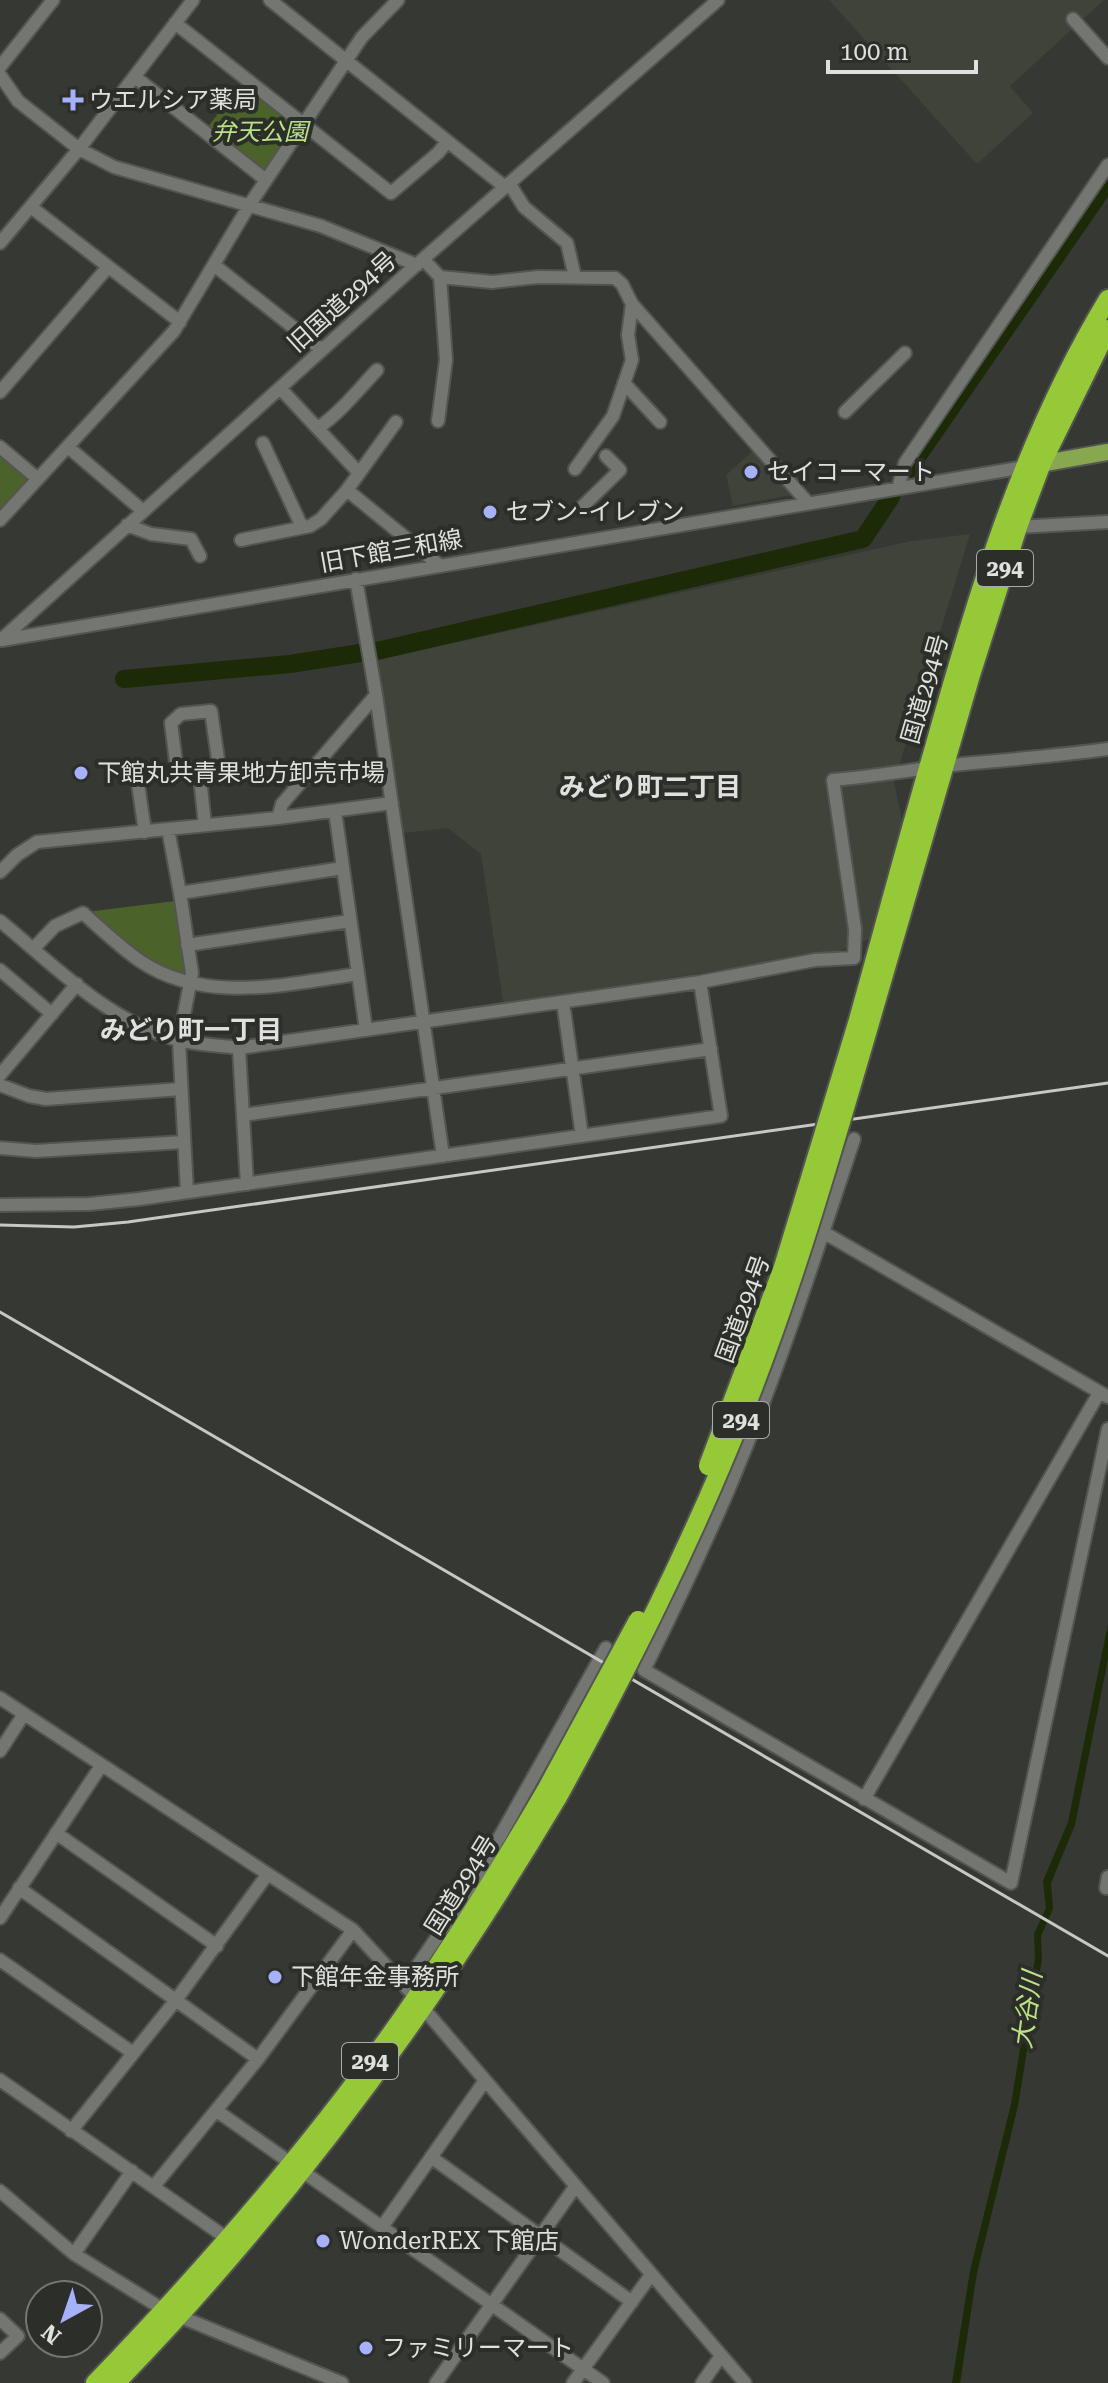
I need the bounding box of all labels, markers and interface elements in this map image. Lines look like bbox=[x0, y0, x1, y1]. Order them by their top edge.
scale bar bbox=[828, 24, 976, 74]
text: 100 m bbox=[840, 38, 908, 66]
place label: ウエルシア薬局 bbox=[89, 86, 257, 114]
marker: ウエルシア薬局 bbox=[64, 91, 82, 109]
park label: 弁天公園 bbox=[212, 118, 311, 146]
street label: 旧国道294号 bbox=[282, 246, 402, 358]
place label: セイコーマート bbox=[767, 458, 935, 486]
marker: セイコーマート bbox=[742, 463, 760, 481]
place label: セブン-イレブン bbox=[506, 498, 685, 526]
marker: セブン-イレブン bbox=[481, 503, 499, 521]
street label: 旧下館三和線 bbox=[318, 525, 464, 577]
road number: 294 bbox=[977, 550, 1033, 586]
street label: 国道294号 bbox=[896, 631, 954, 747]
place label: 下館丸共青果地方卸売市場 bbox=[97, 759, 385, 787]
marker: 下館丸共青果地方卸売市場 bbox=[72, 764, 90, 782]
district label: みどり町二丁目 bbox=[559, 772, 741, 802]
district label: みどり町一丁目 bbox=[100, 1015, 282, 1045]
street label: 国道294号 bbox=[711, 1251, 775, 1367]
road number: 294 bbox=[713, 1402, 769, 1438]
street label: 国道294号 bbox=[419, 1830, 503, 1940]
place label: 下館年金事務所 bbox=[291, 1963, 459, 1991]
water label: 大谷川 bbox=[1007, 1966, 1048, 2051]
marker: 下館年金事務所 bbox=[266, 1968, 284, 1986]
road number: 294 bbox=[342, 2043, 398, 2079]
place label: WonderREX 下館店 bbox=[339, 2227, 559, 2255]
marker: WonderREX 下館店 bbox=[314, 2232, 332, 2250]
north arrow bbox=[24, 2279, 104, 2359]
text: N bbox=[37, 2319, 66, 2349]
place label: ファミリーマート bbox=[382, 2334, 574, 2362]
marker: ファミリーマート bbox=[357, 2339, 375, 2357]

